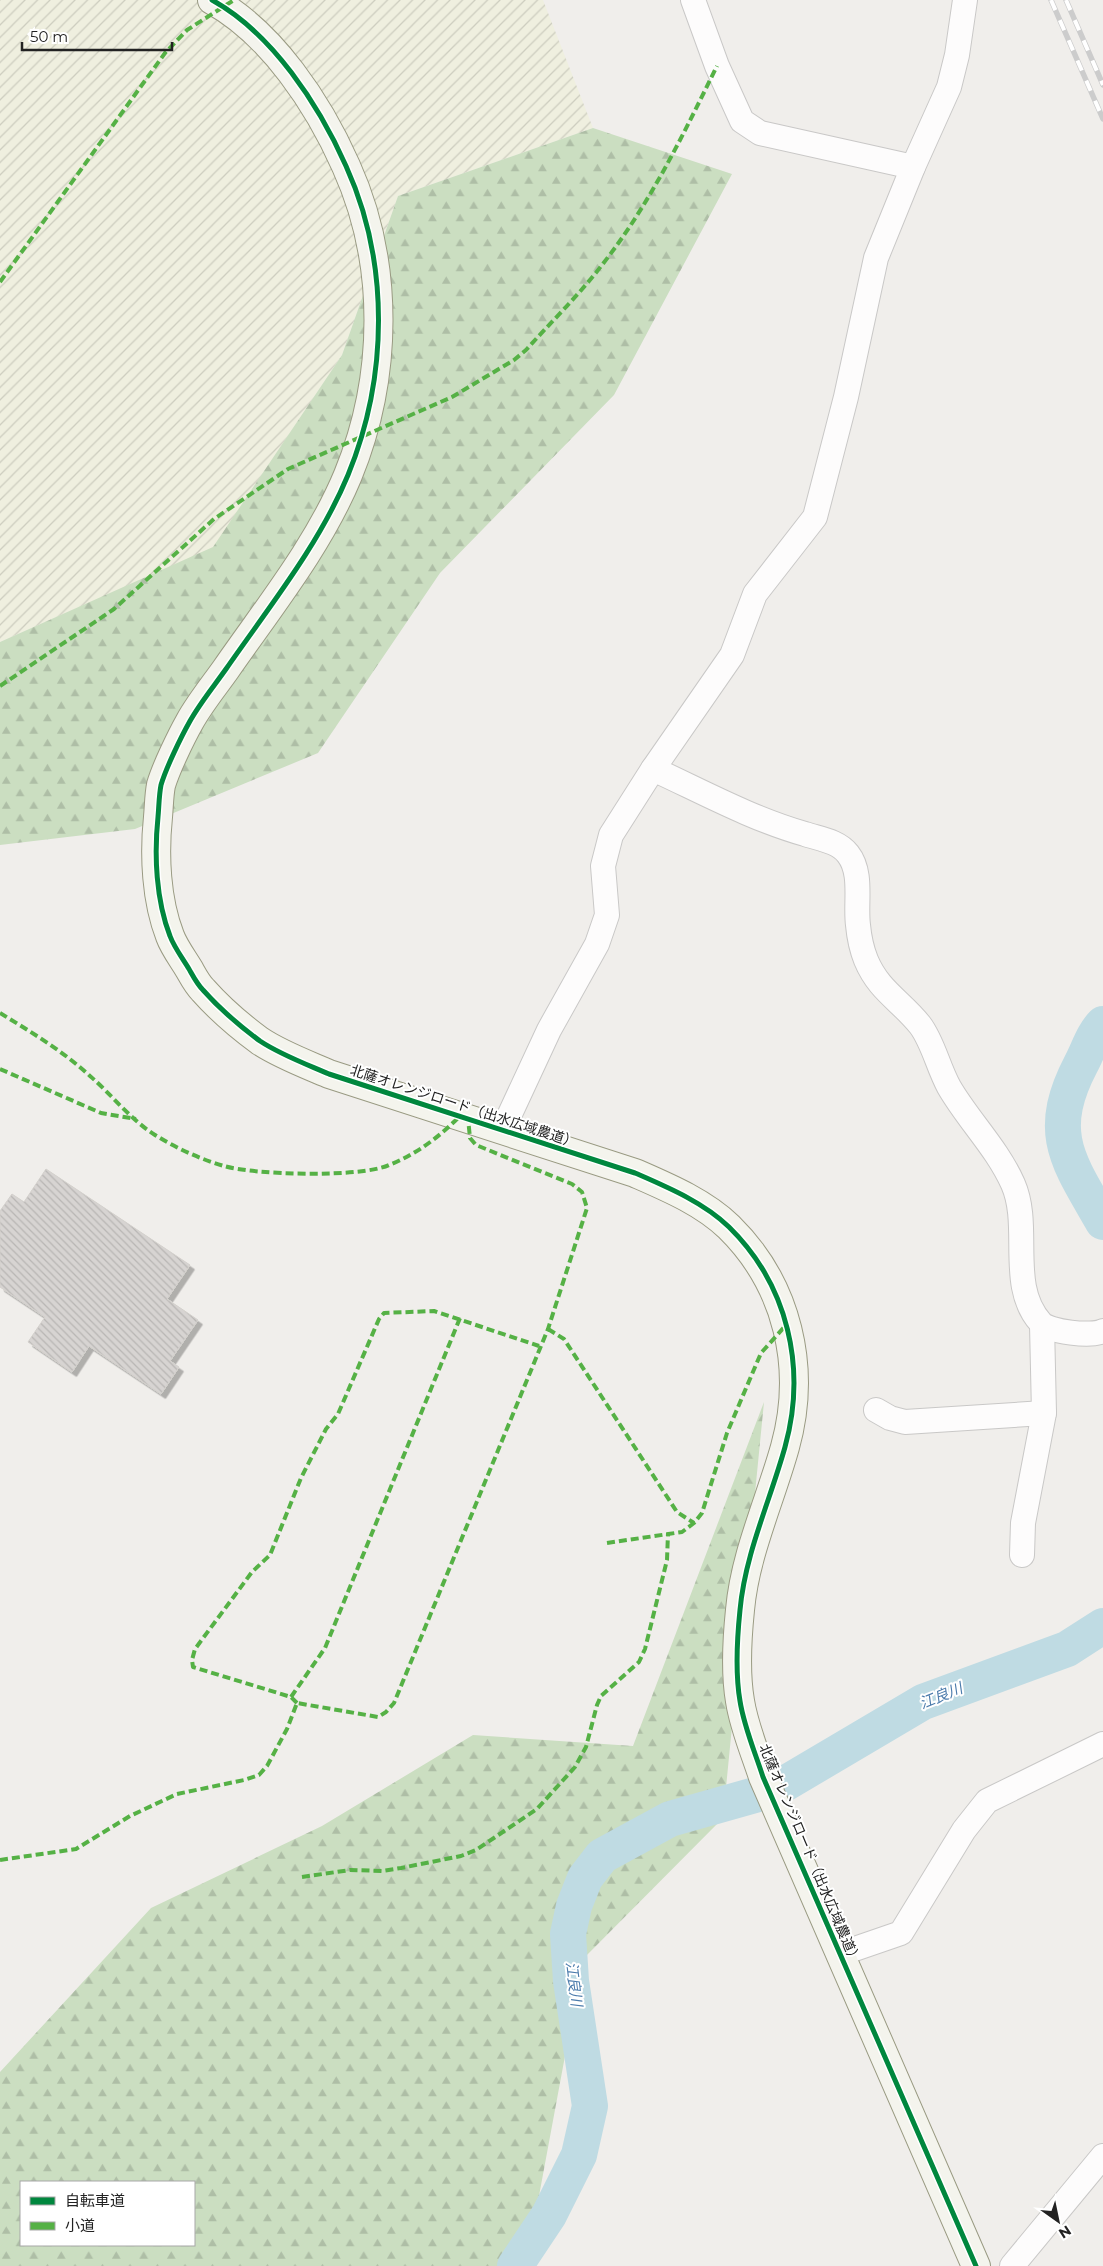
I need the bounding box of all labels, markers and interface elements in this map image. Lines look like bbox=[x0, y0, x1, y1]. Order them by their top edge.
scale bar bbox=[22, 20, 172, 52]
text: 50 m bbox=[30, 27, 68, 46]
street label: 北薩オレンジロード（出水広域農道） bbox=[348, 1061, 580, 1151]
water label: 江良川 bbox=[916, 1678, 967, 1713]
street label: 北薩オレンジロード（出水広域農道） bbox=[755, 1741, 865, 1967]
water label: 江良川 bbox=[562, 1960, 587, 2009]
legend bbox=[20, 2181, 195, 2246]
text: 自転車道 bbox=[65, 2191, 125, 2210]
north arrow bbox=[1033, 2196, 1083, 2246]
text: 小道 bbox=[65, 2216, 95, 2235]
text: N bbox=[1055, 2221, 1075, 2243]

